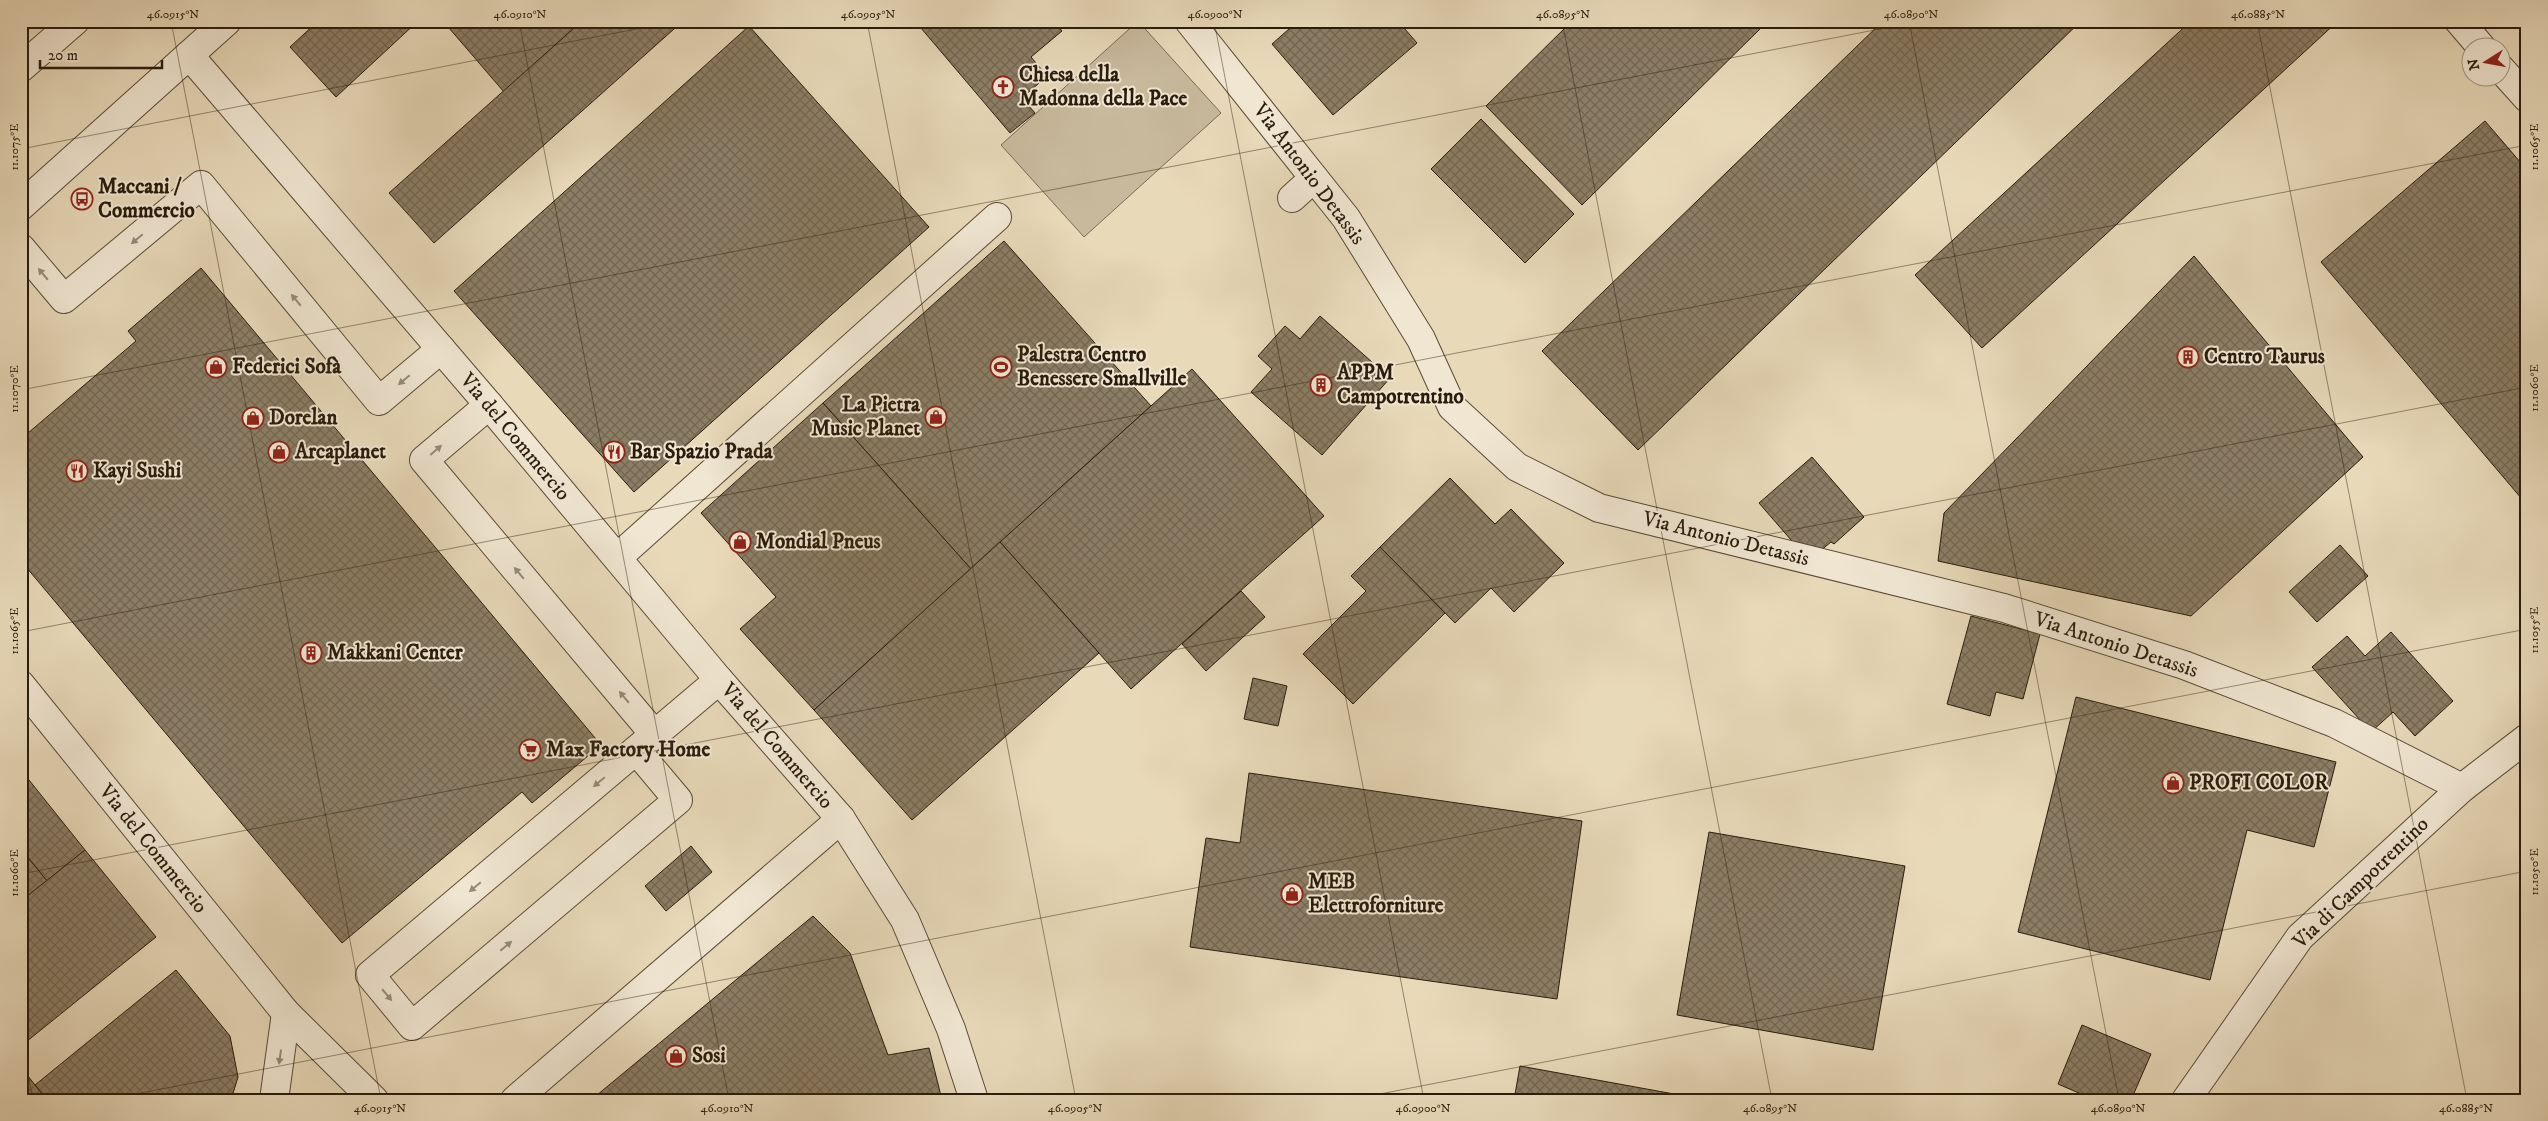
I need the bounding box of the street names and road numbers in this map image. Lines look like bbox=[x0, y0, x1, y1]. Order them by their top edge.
street label: Via Antonio Detassis bbox=[1247, 97, 1371, 250]
street label: Via del Commercio bbox=[453, 367, 576, 506]
street label: Via Antonio Detassis bbox=[1639, 505, 1812, 572]
street label: Via Antonio Detassis bbox=[2030, 606, 2201, 684]
street label: Via del Commercio bbox=[714, 677, 839, 814]
street label: Via del Commercio bbox=[92, 778, 213, 919]
street label: Via di Campotrentino bbox=[2287, 811, 2434, 955]

